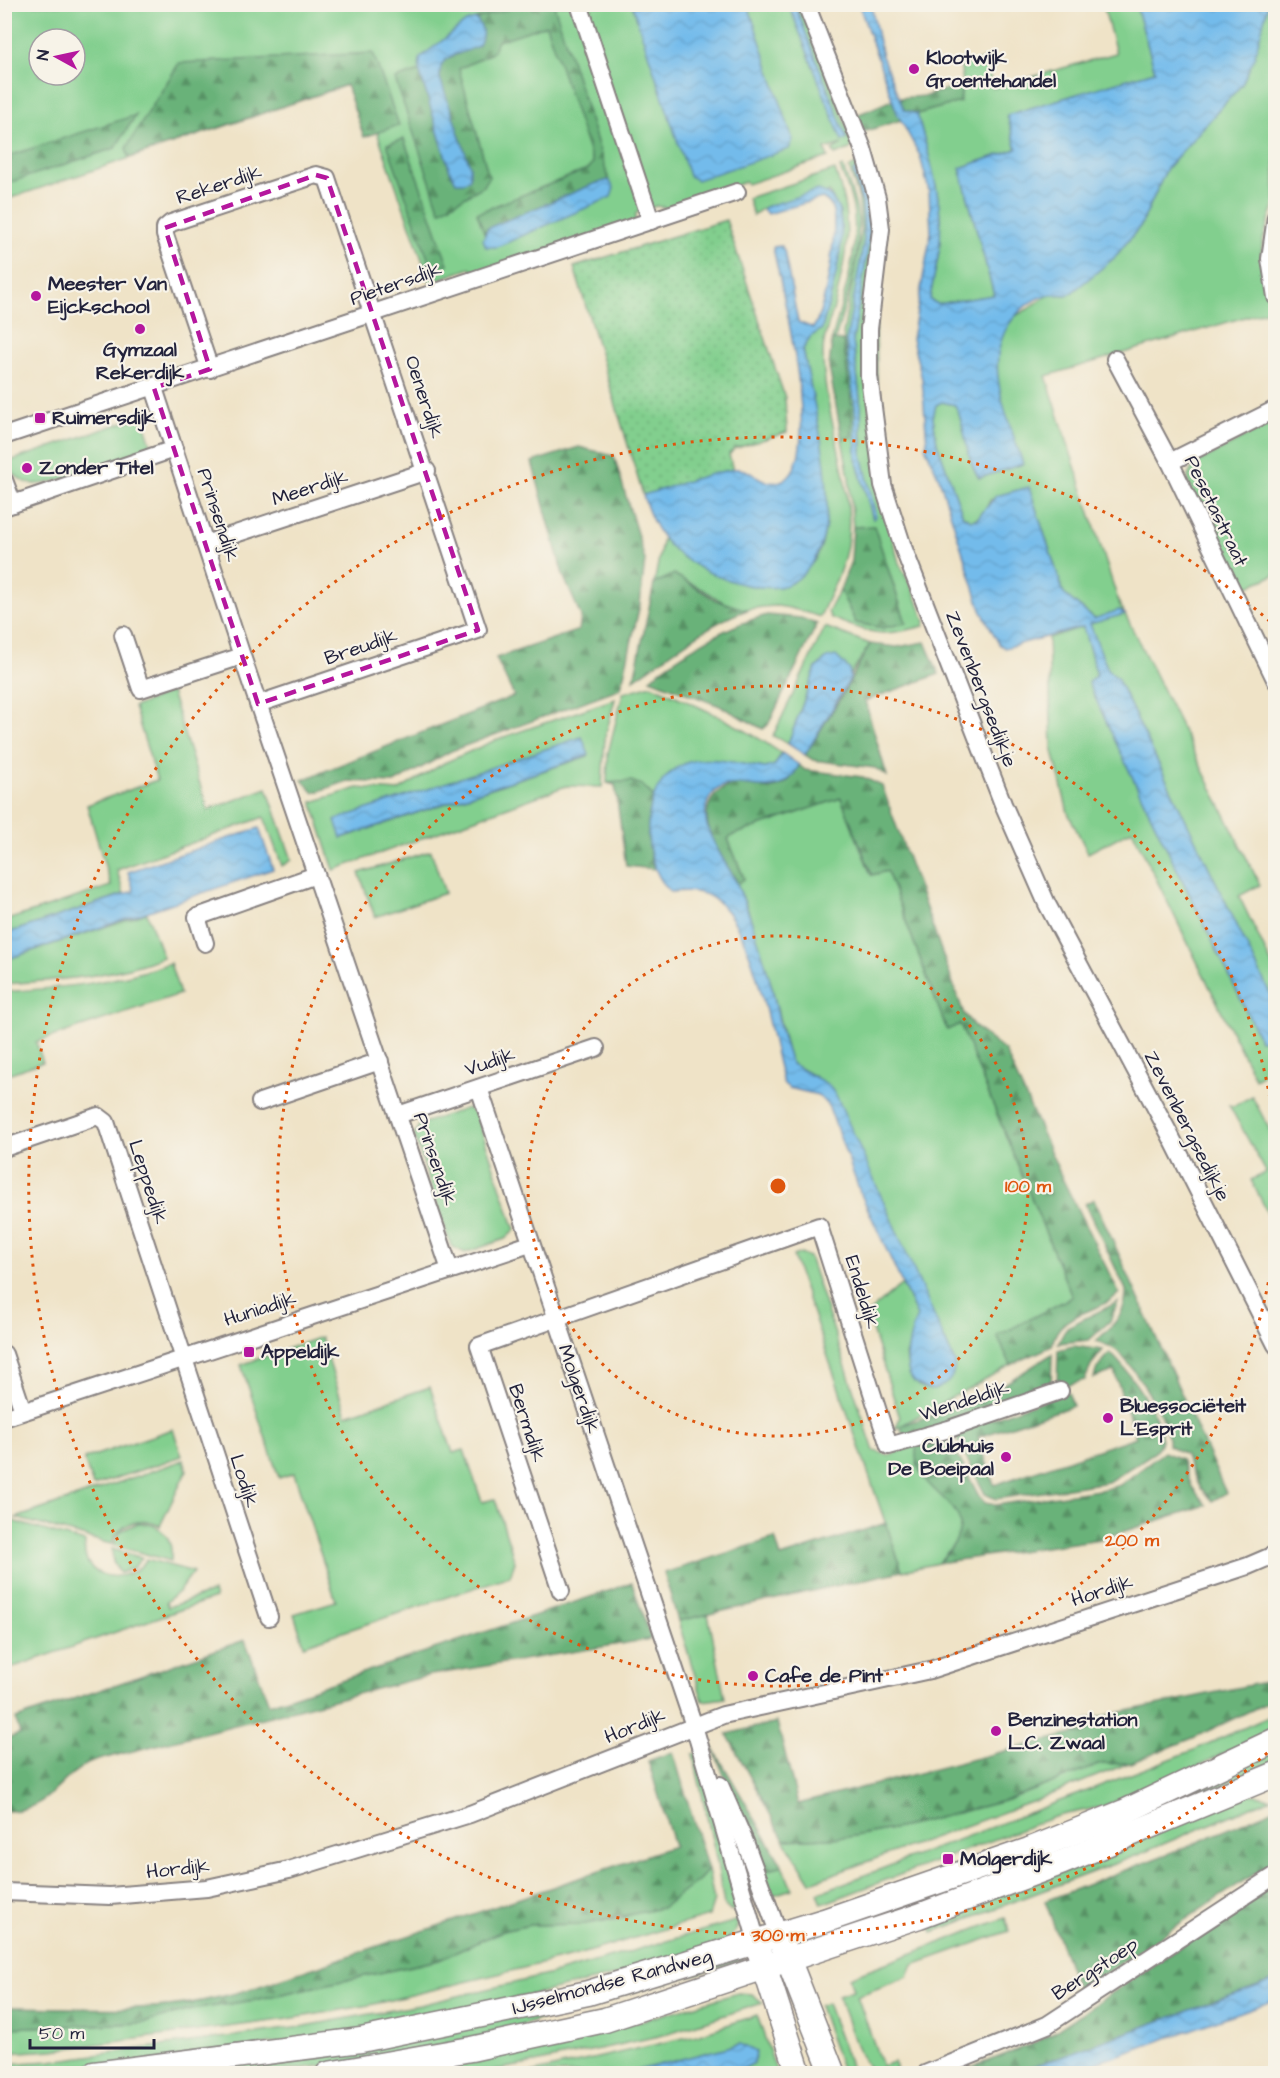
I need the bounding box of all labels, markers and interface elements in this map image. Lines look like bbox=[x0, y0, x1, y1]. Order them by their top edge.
north arrow bbox=[27, 27, 87, 87]
place label: Klootwijk Groentehandel bbox=[926, 44, 1056, 95]
text: N bbox=[32, 49, 55, 62]
marker: Klootwijk Groentehandel bbox=[907, 62, 921, 76]
street label: Rekerdijk bbox=[173, 158, 265, 212]
street label: Pietersdijk bbox=[346, 255, 446, 313]
place label: Meester Van Eijckschool bbox=[48, 270, 167, 321]
marker: Meester Van Eijckschool bbox=[29, 289, 43, 303]
marker: Gymzaal Rekerdijk bbox=[133, 322, 147, 336]
place label: Gymzaal Rekerdijk bbox=[96, 336, 185, 387]
street label: Oenerdijk bbox=[398, 352, 450, 442]
place label: Ruimersdijk bbox=[52, 404, 157, 432]
marker: Ruimersdijk bbox=[33, 411, 47, 425]
street label: Pesetastraat bbox=[1177, 451, 1255, 571]
place label: Zonder Titel bbox=[39, 454, 154, 482]
marker: Zonder Titel bbox=[20, 461, 34, 475]
street label: Meerdijk bbox=[268, 463, 352, 513]
street label: Prinsendijk bbox=[190, 465, 246, 565]
street label: Zevenbergsedijkje bbox=[937, 607, 1024, 772]
street label: Breudijk bbox=[321, 621, 401, 673]
street label: Vudijk bbox=[461, 1040, 519, 1084]
street label: Zevenbergsedijkje bbox=[1136, 1046, 1237, 1207]
street label: Prinsendijk bbox=[406, 1109, 464, 1209]
street label: Leppedijk bbox=[121, 1136, 175, 1228]
text: 100 m bbox=[1005, 1174, 1052, 1199]
centre of rings bbox=[768, 1176, 788, 1196]
street label: Endeldijk bbox=[838, 1252, 886, 1332]
street label: Huniadijk bbox=[220, 1284, 300, 1334]
place label: Appeldijk bbox=[261, 1338, 340, 1366]
street label: Molgerdijk bbox=[550, 1341, 607, 1437]
marker: Appeldijk bbox=[242, 1345, 256, 1359]
street label: Wendeldijk bbox=[915, 1373, 1013, 1429]
street label: Bermdijk bbox=[501, 1380, 553, 1466]
place label: Bluessociëteit L'Esprit bbox=[1120, 1392, 1247, 1443]
marker: Bluessociëteit L'Esprit bbox=[1101, 1411, 1115, 1425]
place label: Clubhuis De Boeipaal bbox=[888, 1432, 994, 1483]
marker: Clubhuis De Boeipaal bbox=[999, 1450, 1013, 1464]
street label: Lodijk bbox=[222, 1451, 266, 1511]
text: 200 m bbox=[1104, 1528, 1160, 1553]
street label: Hordijk bbox=[1067, 1568, 1137, 1614]
place label: Cafe de Pint bbox=[765, 1662, 884, 1690]
marker: Cafe de Pint bbox=[746, 1669, 760, 1683]
street label: Hordijk bbox=[600, 1701, 670, 1751]
place label: Benzinestation L.C. Zwaal bbox=[1008, 1706, 1137, 1757]
marker: Benzinestation L.C. Zwaal bbox=[989, 1724, 1003, 1738]
place label: Molgerdijk bbox=[960, 1845, 1053, 1874]
street label: Hordijk bbox=[145, 1852, 211, 1886]
marker: Molgerdijk bbox=[941, 1852, 955, 1866]
text: 300 m bbox=[750, 1923, 806, 1948]
street label: Bergstoep bbox=[1046, 1931, 1144, 2008]
street label: IJsselmondse Randweg bbox=[509, 1942, 715, 2023]
scale bar bbox=[30, 2012, 154, 2050]
text: 50 m bbox=[39, 2021, 84, 2046]

